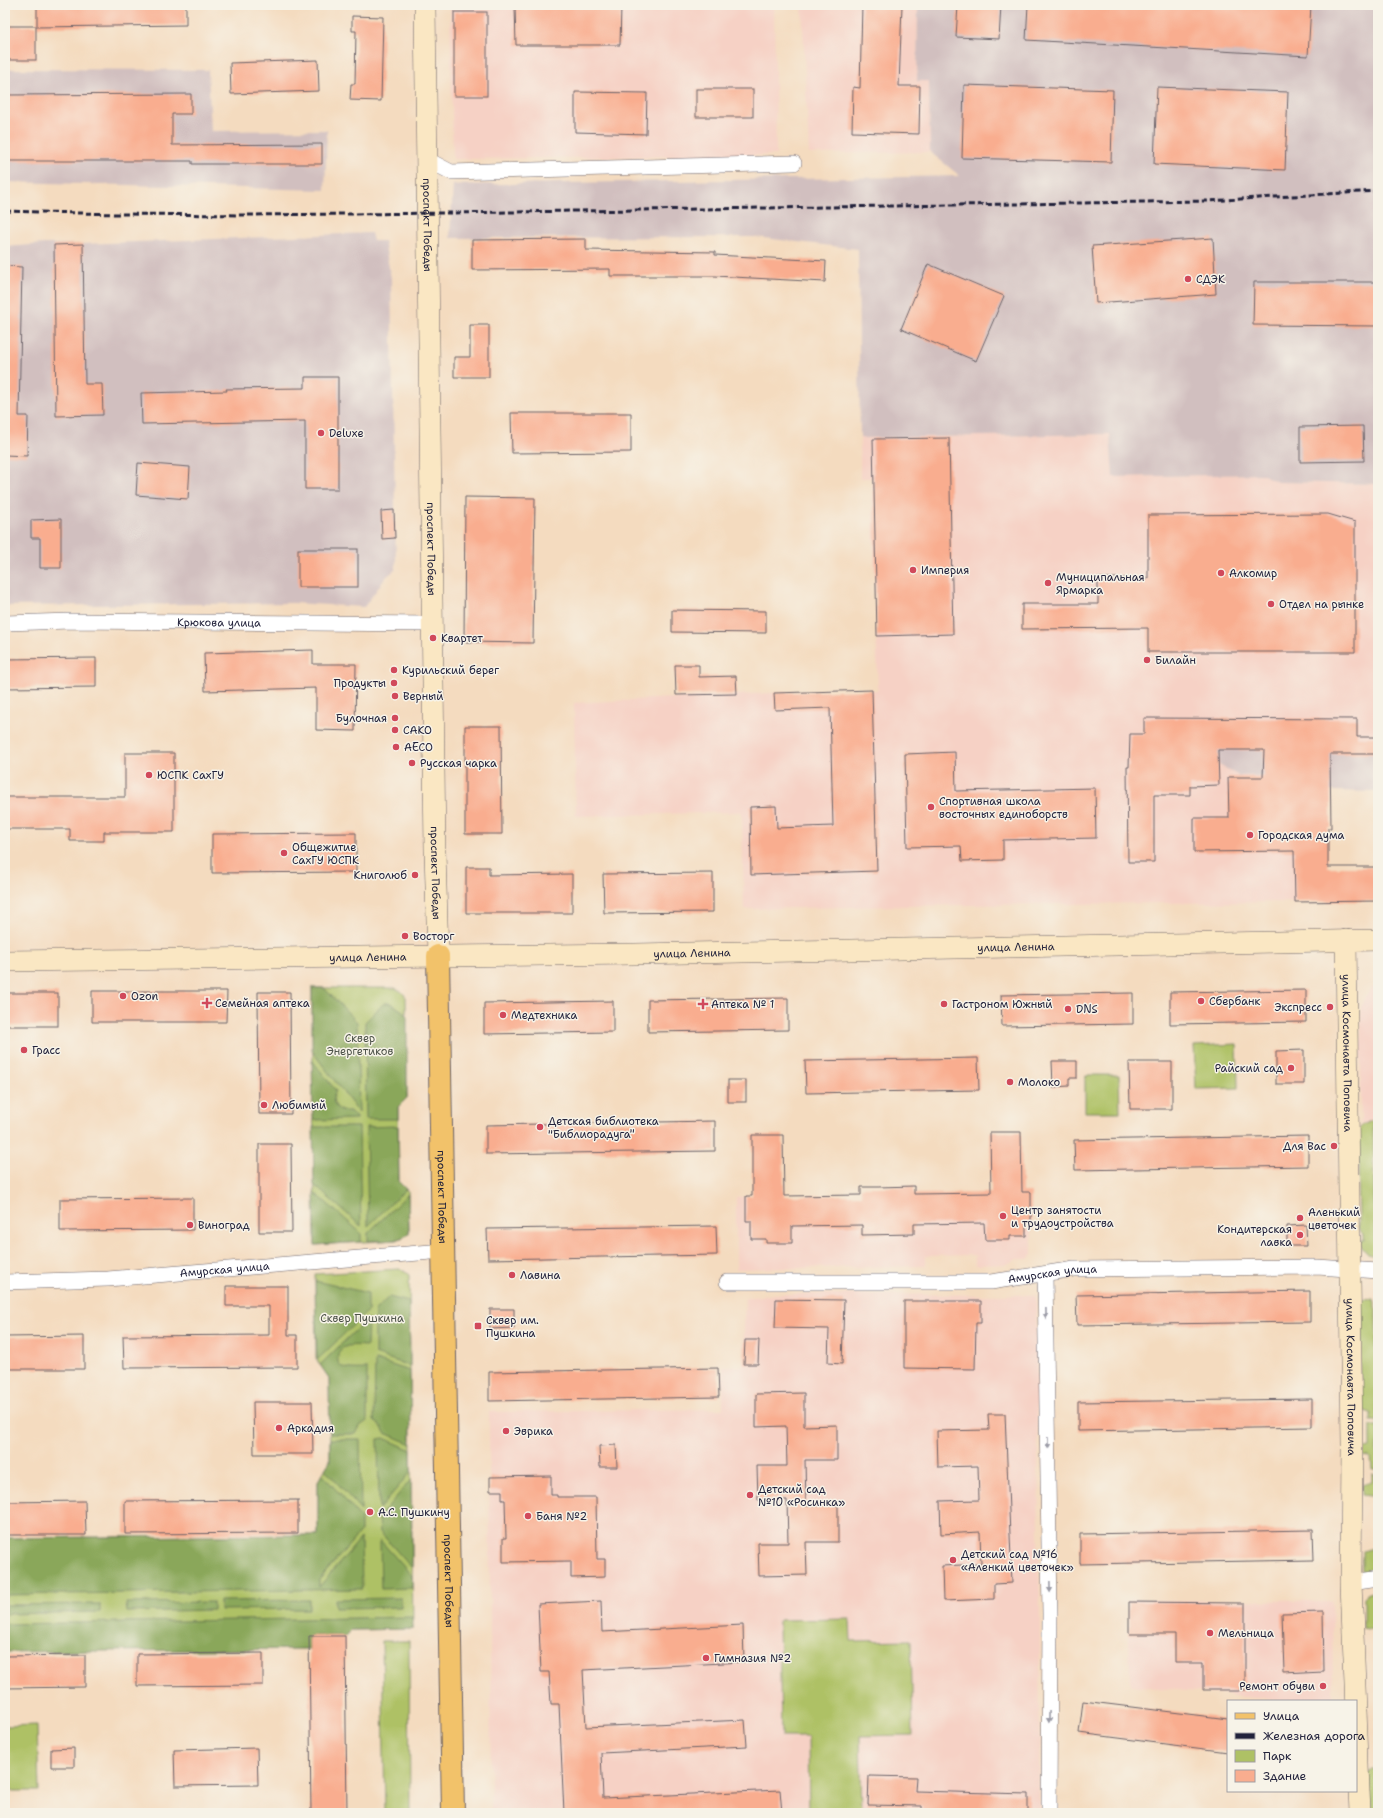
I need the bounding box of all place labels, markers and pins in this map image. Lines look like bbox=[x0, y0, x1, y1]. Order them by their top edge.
place label: СДЭК bbox=[1196, 272, 1225, 287]
marker: СДЭК bbox=[1183, 274, 1193, 284]
place label: Deluxe bbox=[329, 426, 364, 441]
marker: Deluxe bbox=[316, 428, 326, 438]
place label: Империя bbox=[921, 563, 969, 578]
marker: Империя bbox=[908, 565, 918, 575]
place label: Алкомир bbox=[1229, 566, 1277, 581]
marker: Алкомир bbox=[1216, 568, 1226, 578]
place label: Муниципальная Ярмарка bbox=[1056, 570, 1145, 598]
marker: Муниципальная Ярмарка bbox=[1043, 578, 1053, 588]
place label: Отдел на рынке bbox=[1279, 597, 1364, 612]
marker: Отдел на рынке bbox=[1266, 599, 1276, 609]
place label: Квартет bbox=[441, 631, 483, 646]
marker: Квартет bbox=[428, 633, 438, 643]
place label: Билайн bbox=[1155, 653, 1196, 668]
marker: Билайн bbox=[1142, 655, 1152, 665]
place label: Курильский берег bbox=[402, 663, 499, 678]
marker: Курильский берег bbox=[389, 665, 399, 675]
place label: Продукты bbox=[334, 676, 386, 691]
marker: Продукты bbox=[389, 678, 399, 688]
place label: Верный bbox=[403, 689, 443, 704]
marker: Верный bbox=[390, 691, 400, 701]
place label: Булочная bbox=[336, 711, 387, 726]
marker: Булочная bbox=[390, 713, 400, 723]
place label: САКО bbox=[403, 723, 432, 738]
marker: САКО bbox=[390, 725, 400, 735]
place label: AECO bbox=[404, 740, 433, 755]
marker: AECO bbox=[391, 742, 401, 752]
place label: Русская чарка bbox=[420, 756, 497, 771]
marker: Русская чарка bbox=[407, 758, 417, 768]
place label: ЮСПК СахГУ bbox=[157, 768, 224, 783]
marker: ЮСПК СахГУ bbox=[144, 770, 154, 780]
place label: Спортивная школа восточных единоборств bbox=[939, 794, 1068, 822]
marker: Спортивная школа восточных единоборств bbox=[926, 802, 936, 812]
place label: Городская дума bbox=[1258, 828, 1345, 843]
marker: Городская дума bbox=[1245, 830, 1255, 840]
place label: Общежитие СахГУ ЮСПК bbox=[292, 840, 359, 868]
marker: Общежитие СахГУ ЮСПК bbox=[279, 848, 289, 858]
place label: Книголюб bbox=[354, 868, 407, 883]
marker: Книголюб bbox=[410, 870, 420, 880]
place label: Восторг bbox=[413, 929, 455, 944]
marker: Восторг bbox=[400, 931, 410, 941]
place label: Ozon bbox=[131, 989, 159, 1004]
marker: Ozon bbox=[118, 991, 128, 1001]
place label: Сбербанк bbox=[1209, 994, 1260, 1009]
place label: Семейная аптека bbox=[215, 996, 310, 1011]
marker: Сбербанк bbox=[1196, 996, 1206, 1006]
place label: Аптека № 1 bbox=[711, 997, 774, 1012]
place label: Гастроном Южный bbox=[952, 997, 1052, 1012]
marker: Семейная аптека bbox=[202, 998, 212, 1008]
marker: Аптека № 1 bbox=[698, 999, 708, 1009]
marker: Гастроном Южный bbox=[939, 999, 949, 1009]
place label: Экспресс bbox=[1275, 1000, 1322, 1015]
place label: DNS bbox=[1076, 1002, 1098, 1017]
marker: Экспресс bbox=[1325, 1002, 1335, 1012]
marker: DNS bbox=[1063, 1004, 1073, 1014]
place label: Медтехника bbox=[511, 1008, 577, 1023]
marker: Медтехника bbox=[498, 1010, 508, 1020]
place label: Грасс bbox=[32, 1043, 61, 1058]
marker: Грасс bbox=[19, 1045, 29, 1055]
place label: Райский сад bbox=[1215, 1061, 1283, 1076]
marker: Райский сад bbox=[1286, 1063, 1296, 1073]
place label: Молоко bbox=[1018, 1075, 1060, 1090]
marker: Молоко bbox=[1005, 1077, 1015, 1087]
place label: Любимый bbox=[272, 1098, 326, 1113]
marker: Любимый bbox=[259, 1100, 269, 1110]
place label: Детская библиотека "Библиорадуга" bbox=[548, 1114, 659, 1142]
marker: Детская библиотека "Библиорадуга" bbox=[535, 1122, 545, 1132]
place label: Для Вас bbox=[1283, 1139, 1326, 1154]
marker: Для Вас bbox=[1329, 1141, 1339, 1151]
place label: Центр занятости и трудоустройства bbox=[1011, 1203, 1114, 1231]
place label: Аленький цветочек bbox=[1308, 1205, 1360, 1233]
marker: Центр занятости и трудоустройства bbox=[998, 1211, 1008, 1221]
marker: Аленький цветочек bbox=[1295, 1213, 1305, 1223]
place label: Виноград bbox=[198, 1218, 250, 1233]
marker: Виноград bbox=[185, 1220, 195, 1230]
place label: Кондитерская лавка bbox=[1217, 1222, 1292, 1250]
marker: Кондитерская лавка bbox=[1295, 1230, 1305, 1240]
place label: Лавина bbox=[520, 1268, 561, 1283]
marker: Лавина bbox=[507, 1270, 517, 1280]
place label: Сквер им. Пушкина bbox=[486, 1313, 539, 1341]
marker: Сквер им. Пушкина bbox=[473, 1321, 483, 1331]
place label: Аркадия bbox=[287, 1421, 334, 1436]
marker: Аркадия bbox=[274, 1423, 284, 1433]
place label: Эврика bbox=[514, 1424, 553, 1439]
marker: Эврика bbox=[501, 1426, 511, 1436]
place label: Детский сад №10 «Росинка» bbox=[758, 1482, 845, 1510]
marker: Детский сад №10 «Росинка» bbox=[745, 1490, 755, 1500]
place label: А.С. Пушкину bbox=[378, 1505, 450, 1520]
marker: А.С. Пушкину bbox=[365, 1507, 375, 1517]
place label: Баня №2 bbox=[536, 1509, 587, 1524]
marker: Баня №2 bbox=[523, 1511, 533, 1521]
place label: Детский сад №16 «Аленкий цветочек» bbox=[961, 1547, 1074, 1575]
marker: Детский сад №16 «Аленкий цветочек» bbox=[948, 1555, 958, 1565]
place label: Мельница bbox=[1218, 1626, 1274, 1641]
marker: Мельница bbox=[1205, 1628, 1215, 1638]
place label: Гимназия №2 bbox=[714, 1651, 791, 1666]
marker: Гимназия №2 bbox=[701, 1653, 711, 1663]
place label: Ремонт обуви bbox=[1239, 1679, 1315, 1694]
marker: Ремонт обуви bbox=[1318, 1681, 1328, 1691]

